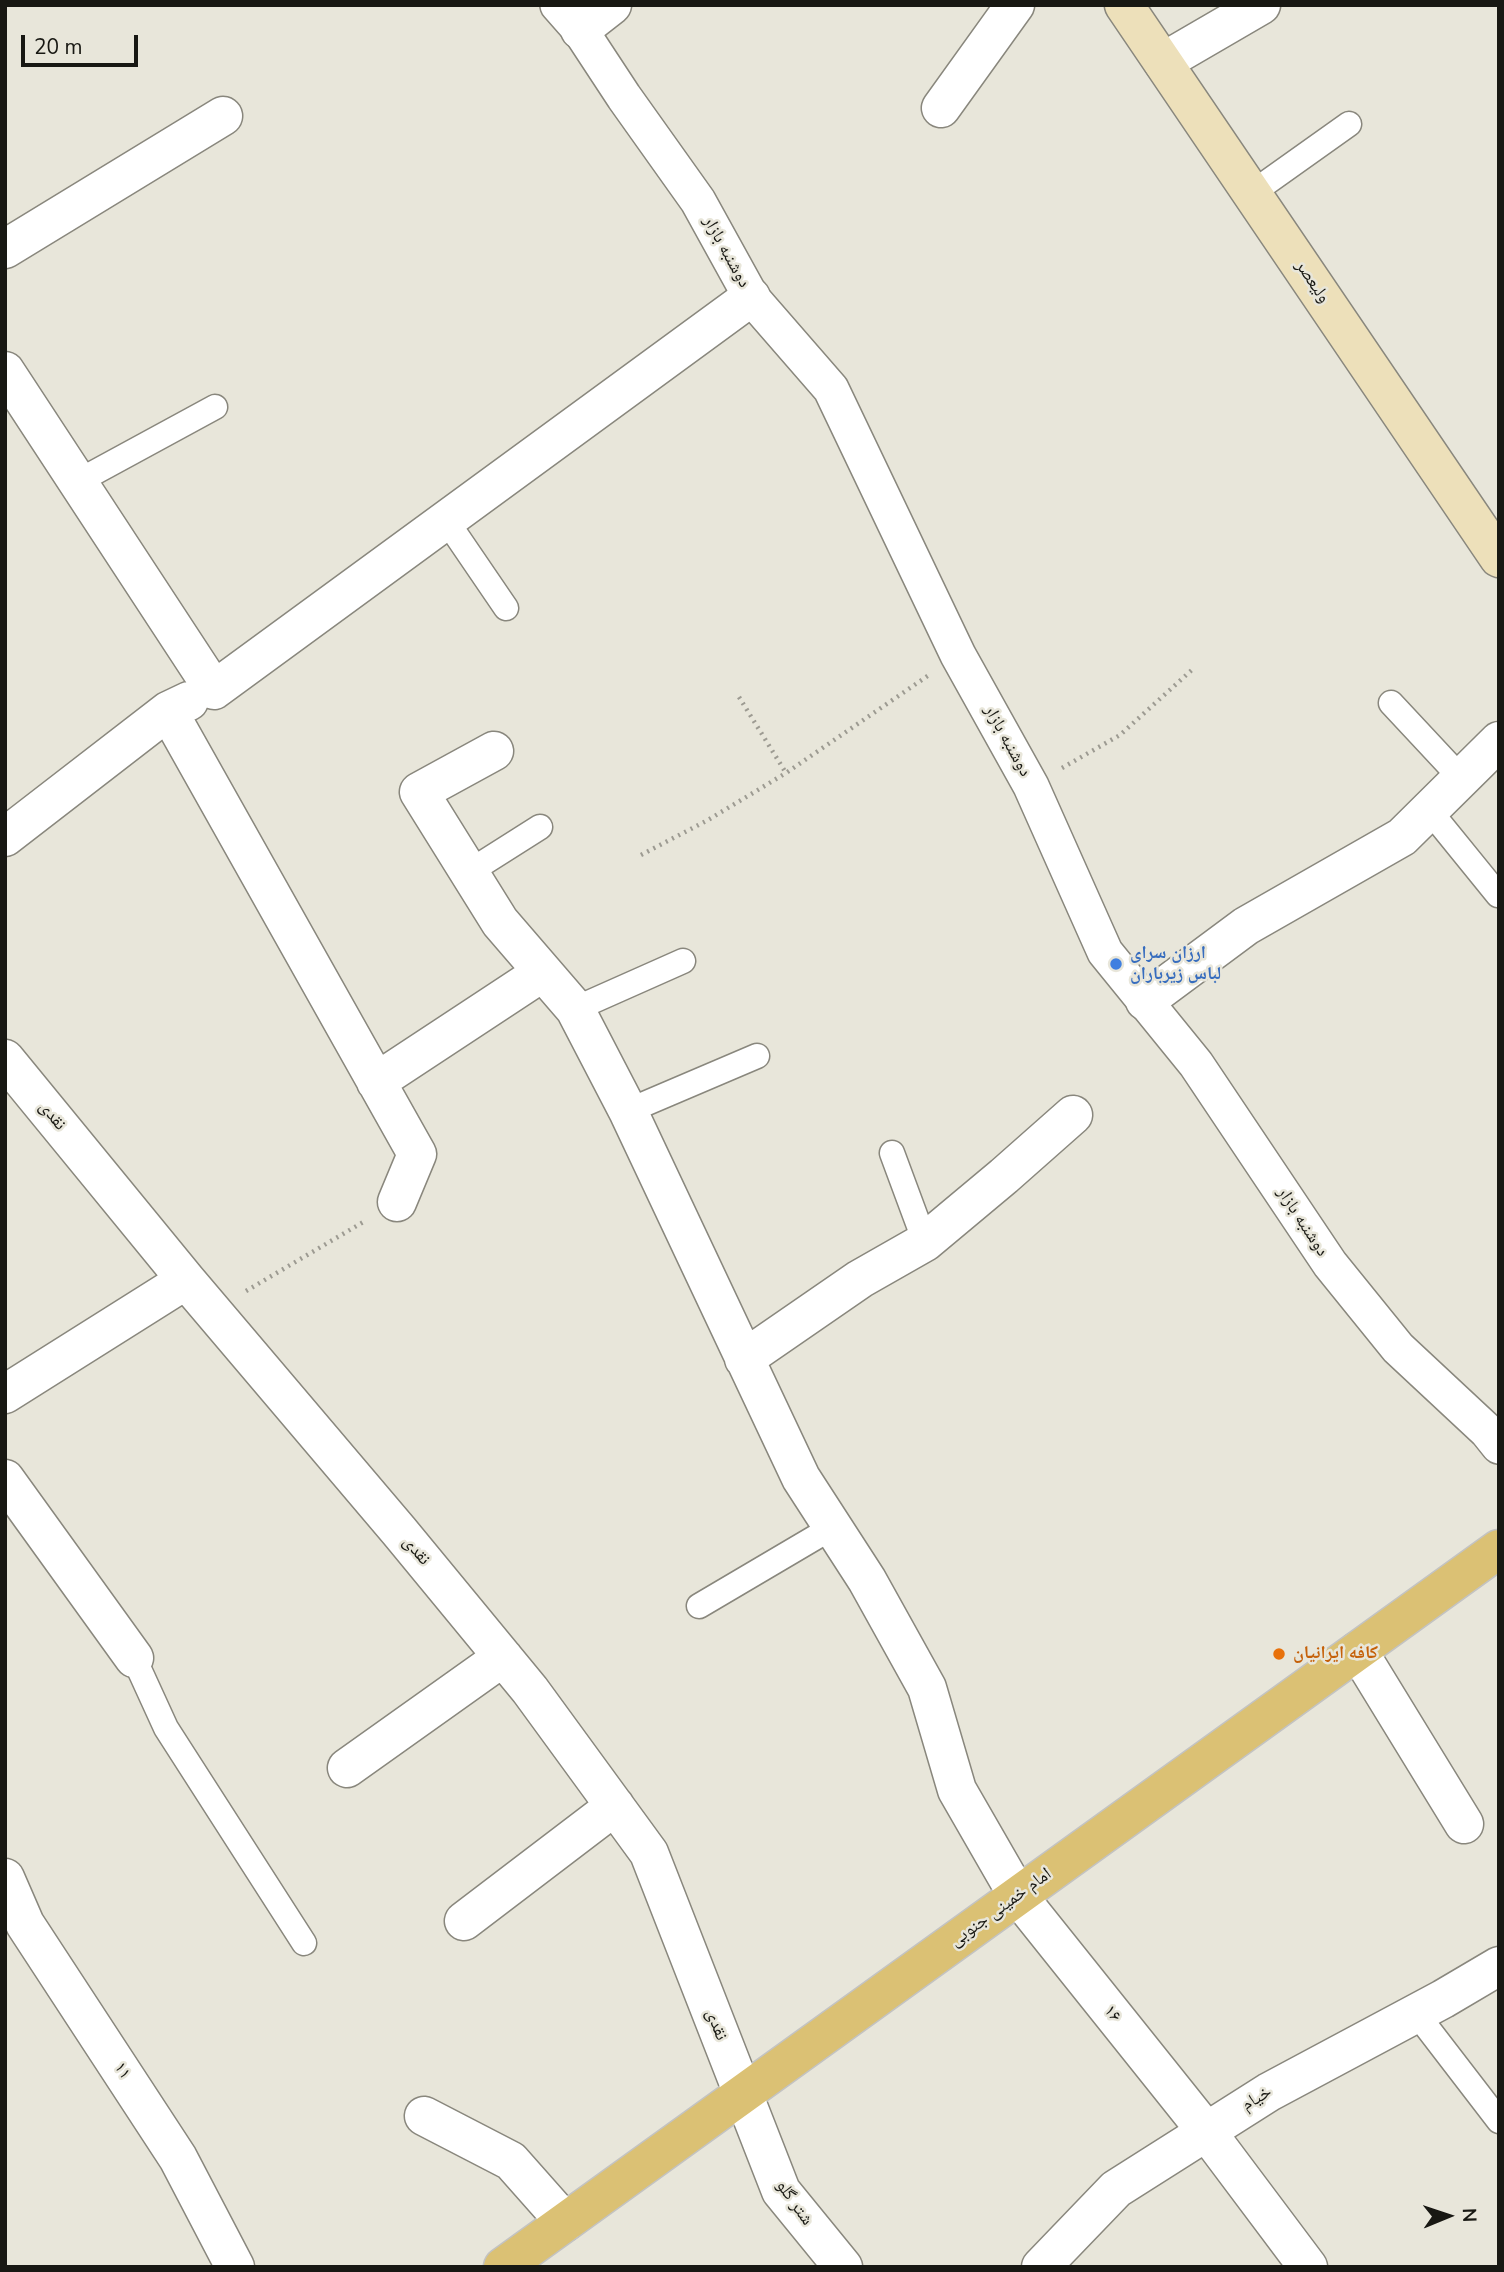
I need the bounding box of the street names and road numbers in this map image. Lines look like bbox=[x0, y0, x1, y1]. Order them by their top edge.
street label: دوشنبه بازار bbox=[697, 212, 755, 292]
street label: ولیعصر bbox=[1290, 256, 1334, 308]
street label: دوشنبه بازار bbox=[978, 701, 1036, 781]
street label: نقدی bbox=[34, 1097, 70, 1135]
street label: دوشنبه بازار bbox=[1272, 1183, 1332, 1261]
street label: نقدی bbox=[398, 1532, 434, 1570]
street label: امام خمینی جنوبی bbox=[946, 1864, 1056, 1952]
street label: ۱۶ bbox=[1099, 2001, 1125, 2027]
street label: نقدی bbox=[700, 2006, 732, 2044]
street label: ۱۱ bbox=[109, 2058, 135, 2084]
street label: خیام bbox=[1238, 2082, 1276, 2116]
street label: شتر گلو bbox=[771, 2176, 817, 2230]

